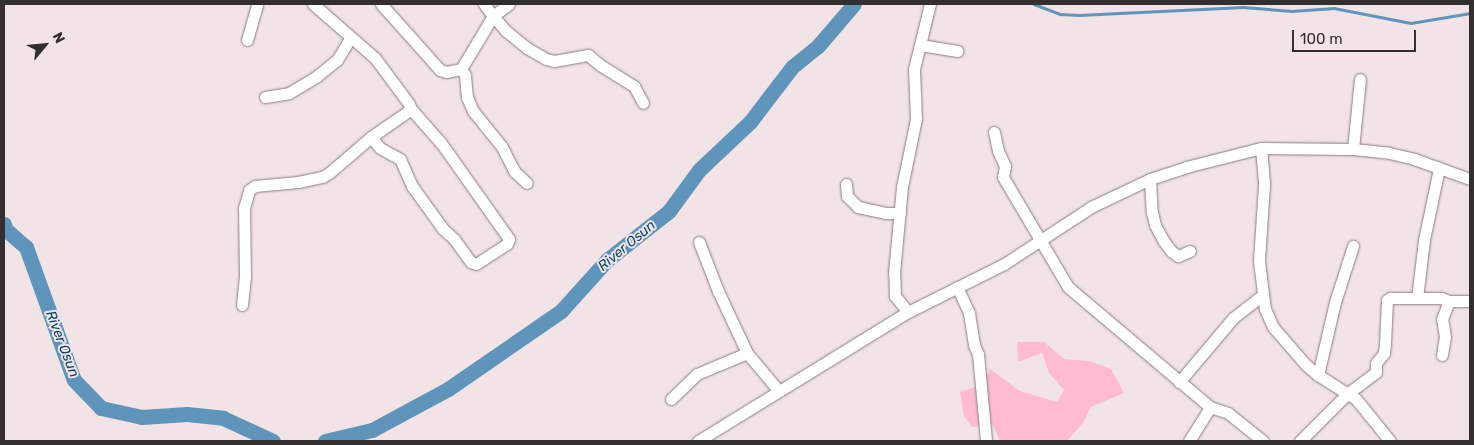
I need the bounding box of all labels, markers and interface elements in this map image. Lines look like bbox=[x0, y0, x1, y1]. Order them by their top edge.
north arrow bbox=[20, 20, 70, 70]
scale bar bbox=[1294, 20, 1418, 52]
text: N bbox=[49, 29, 69, 46]
text: 100 m bbox=[1300, 30, 1342, 48]
water label: River Osun bbox=[595, 217, 659, 275]
water label: River Osun bbox=[42, 308, 82, 380]

